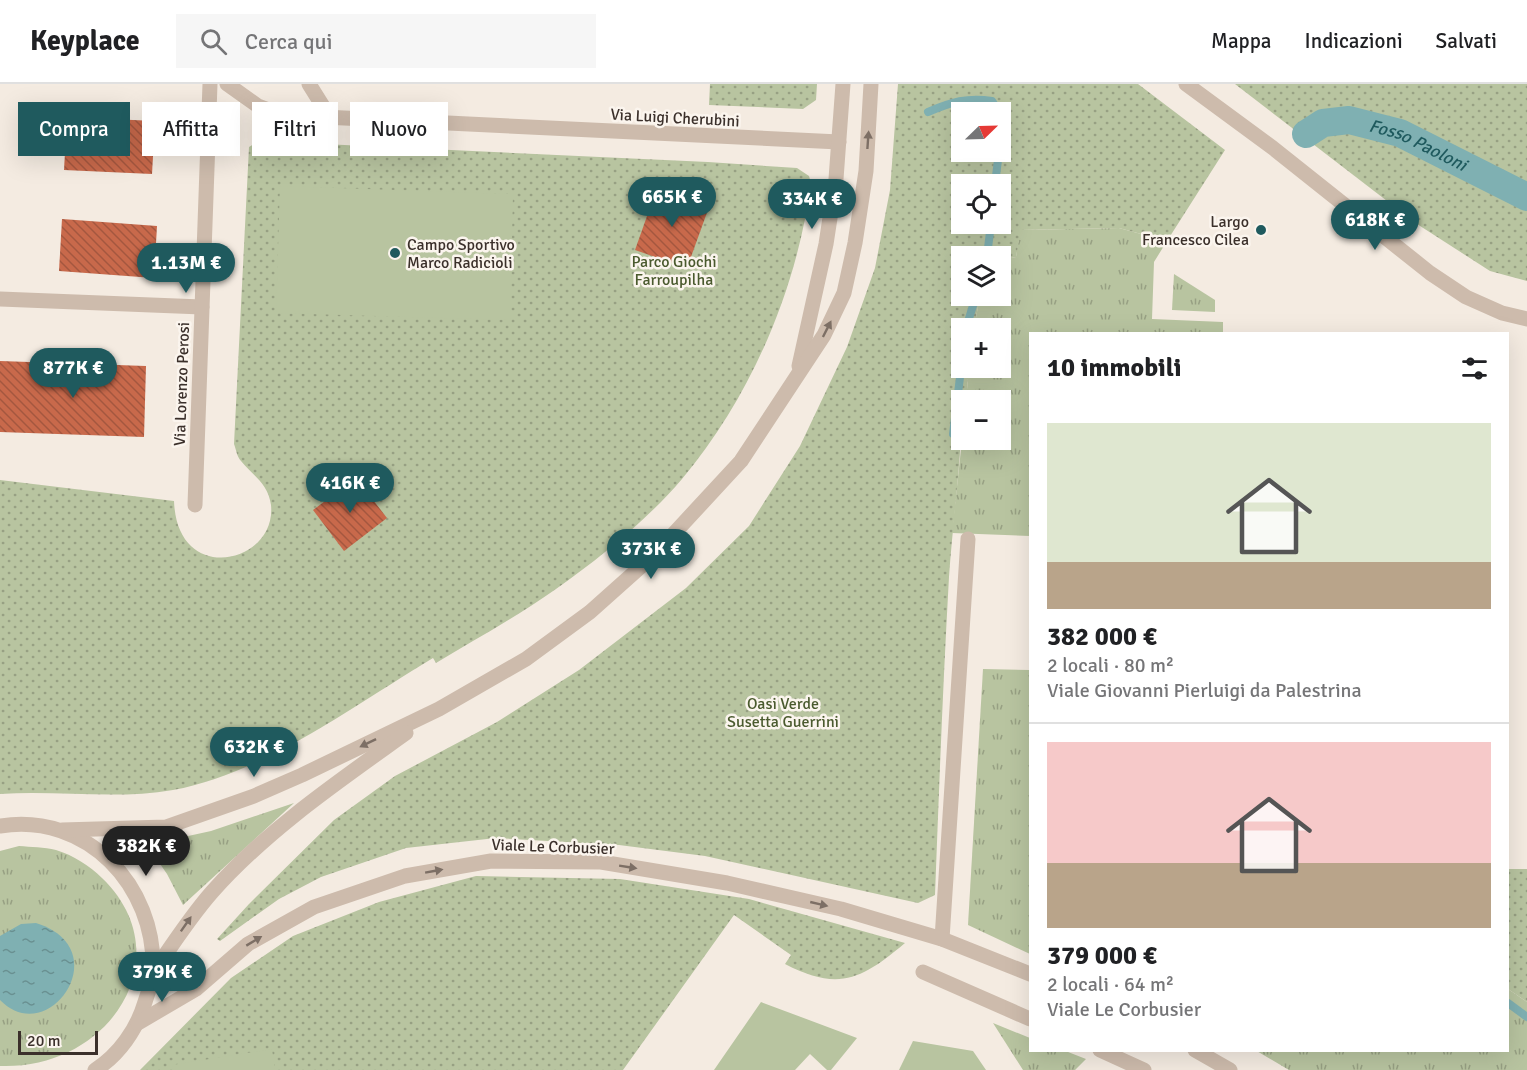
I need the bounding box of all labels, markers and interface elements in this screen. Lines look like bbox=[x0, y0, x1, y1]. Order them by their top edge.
search box bbox=[176, 14, 596, 68]
text: Keyplace bbox=[30, 24, 140, 58]
icon: search bbox=[197, 25, 230, 58]
text: Cerca qui bbox=[245, 28, 333, 55]
text: Mappa bbox=[1211, 28, 1272, 54]
text: Indicazioni bbox=[1305, 28, 1403, 54]
text: Salvati bbox=[1436, 28, 1497, 54]
chip: Compra bbox=[18, 102, 130, 156]
chip: Affitta bbox=[142, 102, 240, 156]
chip: Filtri bbox=[252, 102, 338, 156]
chip: Nuovo bbox=[350, 102, 448, 156]
north arrow bbox=[951, 102, 1011, 162]
map controls bbox=[951, 102, 1011, 450]
street label: Via Luigi Cherubini bbox=[610, 105, 740, 131]
water label: Fosso Paoloni bbox=[1367, 115, 1472, 177]
one-way arrow bbox=[863, 130, 872, 149]
button: locate bbox=[951, 174, 1011, 234]
pin: 665K € bbox=[623, 177, 721, 228]
pin: 334K € bbox=[763, 179, 861, 230]
text: 665K € bbox=[642, 184, 702, 209]
text: 334K € bbox=[782, 186, 842, 211]
pin: 618K € bbox=[1326, 200, 1424, 251]
text: 618K € bbox=[1345, 207, 1405, 232]
place label: Largo Francesco Cilea bbox=[1142, 212, 1249, 250]
marker: Largo Francesco Cilea bbox=[1254, 223, 1268, 237]
place label: Campo Sportivo Marco Radicioli bbox=[407, 235, 515, 273]
pin: 1.13M € bbox=[131, 243, 241, 294]
marker: Campo Sportivo Marco Radicioli bbox=[388, 246, 402, 260]
button: layers bbox=[951, 246, 1011, 306]
text: 1.13M € bbox=[151, 250, 221, 275]
park label: Parco Giochi Farroupilha bbox=[631, 252, 717, 290]
button: + bbox=[951, 318, 1011, 378]
one-way arrow bbox=[822, 320, 832, 337]
street label: Via Lorenzo Perosi bbox=[170, 322, 194, 447]
pin: 877K € bbox=[24, 348, 122, 399]
text: 10 immobili bbox=[1047, 352, 1181, 384]
icon: filters bbox=[1458, 352, 1491, 385]
text: 877K € bbox=[43, 355, 103, 380]
button: − bbox=[951, 390, 1011, 450]
icon: home bbox=[1215, 462, 1323, 570]
pin: 416K € bbox=[301, 463, 399, 514]
text: 416K € bbox=[320, 470, 380, 495]
pin: 373K € bbox=[602, 529, 700, 580]
text: 373K € bbox=[621, 536, 681, 561]
text: 382 000 € bbox=[1047, 621, 1157, 653]
text: 2 locali · 80 m² bbox=[1047, 653, 1174, 678]
text: Viale Giovanni Pierluigi da Palestrina bbox=[1047, 678, 1362, 703]
park label: Oasi Verde Susetta Guerrini bbox=[727, 694, 839, 732]
pin: 632K € bbox=[205, 727, 303, 778]
text: 632K € bbox=[224, 734, 284, 759]
one-way arrow bbox=[359, 739, 376, 748]
icon: home bbox=[1215, 781, 1323, 889]
pin: 382K € bbox=[97, 826, 195, 877]
text: 382K € bbox=[116, 833, 176, 858]
street label: Viale Le Corbusier bbox=[491, 835, 615, 859]
one-way arrow bbox=[619, 862, 638, 871]
one-way arrow bbox=[425, 866, 444, 875]
one-way arrow bbox=[810, 900, 829, 909]
one-way arrow bbox=[180, 917, 192, 933]
one-way arrow bbox=[246, 936, 262, 947]
text: 379 000 € bbox=[1047, 940, 1157, 972]
pin: 379K € bbox=[113, 952, 211, 1003]
text: 379K € bbox=[132, 959, 192, 984]
text: 2 locali · 64 m² bbox=[1047, 972, 1174, 997]
text: Viale Le Corbusier bbox=[1047, 997, 1201, 1022]
scale bar bbox=[18, 1028, 98, 1056]
text: 20 m bbox=[27, 1031, 61, 1051]

